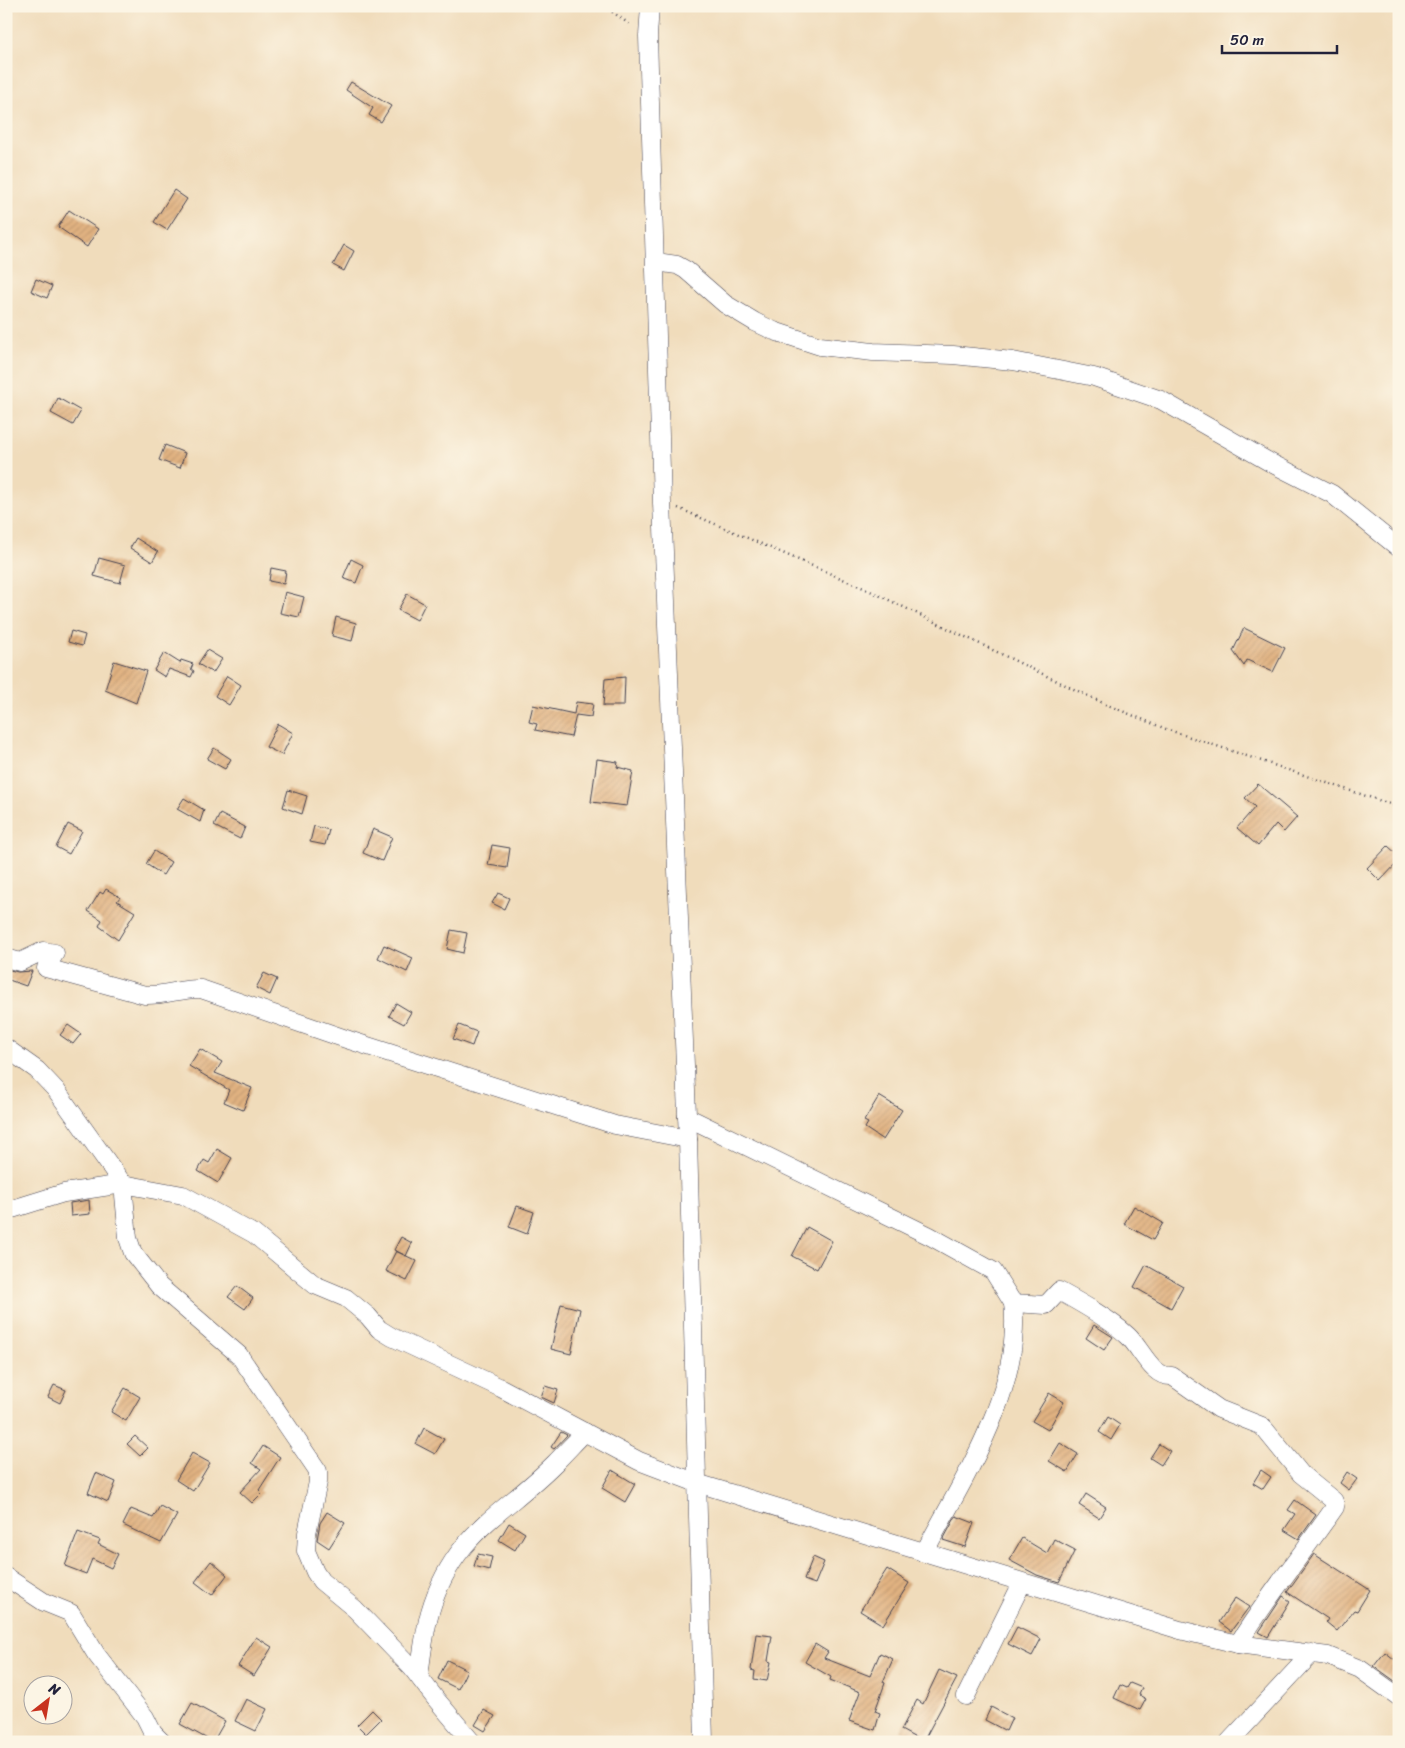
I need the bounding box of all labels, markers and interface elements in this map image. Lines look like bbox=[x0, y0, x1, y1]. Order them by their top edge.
scale bar bbox=[1222, 22, 1338, 54]
text: 50 m bbox=[1230, 27, 1265, 53]
north arrow bbox=[22, 1676, 72, 1726]
text: N bbox=[43, 1676, 65, 1703]

